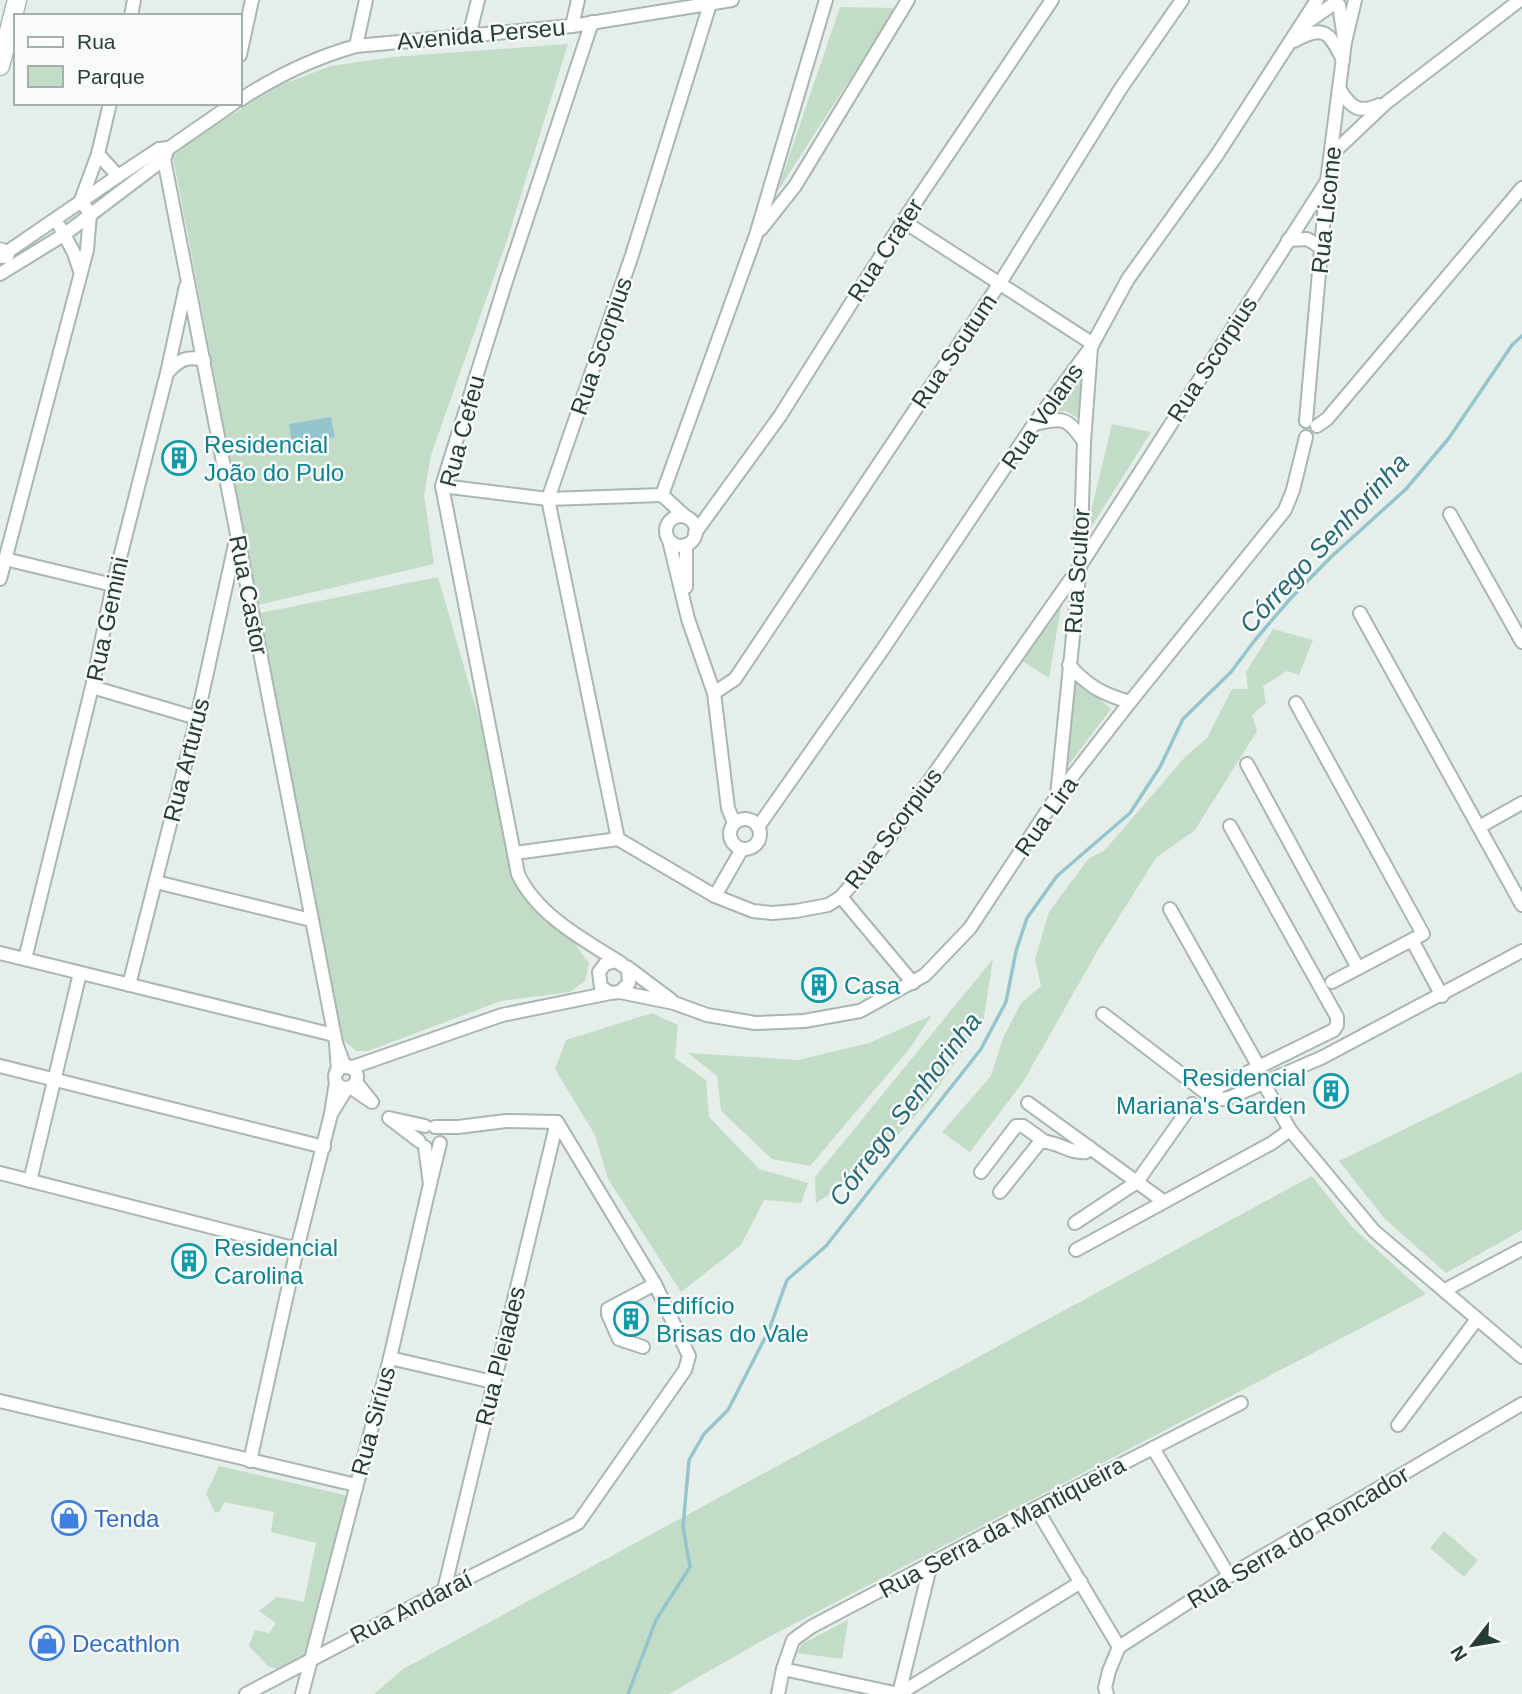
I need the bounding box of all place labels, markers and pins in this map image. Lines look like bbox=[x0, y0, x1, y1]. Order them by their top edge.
place label: Residencial João do Pulo bbox=[204, 431, 344, 486]
building icon: Residencial João do Pulo bbox=[160, 439, 198, 477]
building icon: Casa bbox=[800, 966, 838, 1004]
place label: Casa bbox=[844, 972, 901, 999]
place label: Residencial Mariana's Garden bbox=[1116, 1064, 1306, 1119]
building icon: Residencial Mariana's Garden bbox=[1312, 1072, 1350, 1110]
place label: Residencial Carolina bbox=[214, 1234, 338, 1289]
building icon: Residencial Carolina bbox=[170, 1242, 208, 1280]
place label: Edifício Brisas do Vale bbox=[656, 1292, 809, 1347]
building icon: Edifício Brisas do Vale bbox=[612, 1300, 650, 1338]
shop icon: Tenda bbox=[50, 1499, 88, 1537]
place label: Tenda bbox=[94, 1505, 160, 1532]
shop icon: Decathlon bbox=[28, 1624, 66, 1662]
place label: Decathlon bbox=[72, 1630, 180, 1657]

